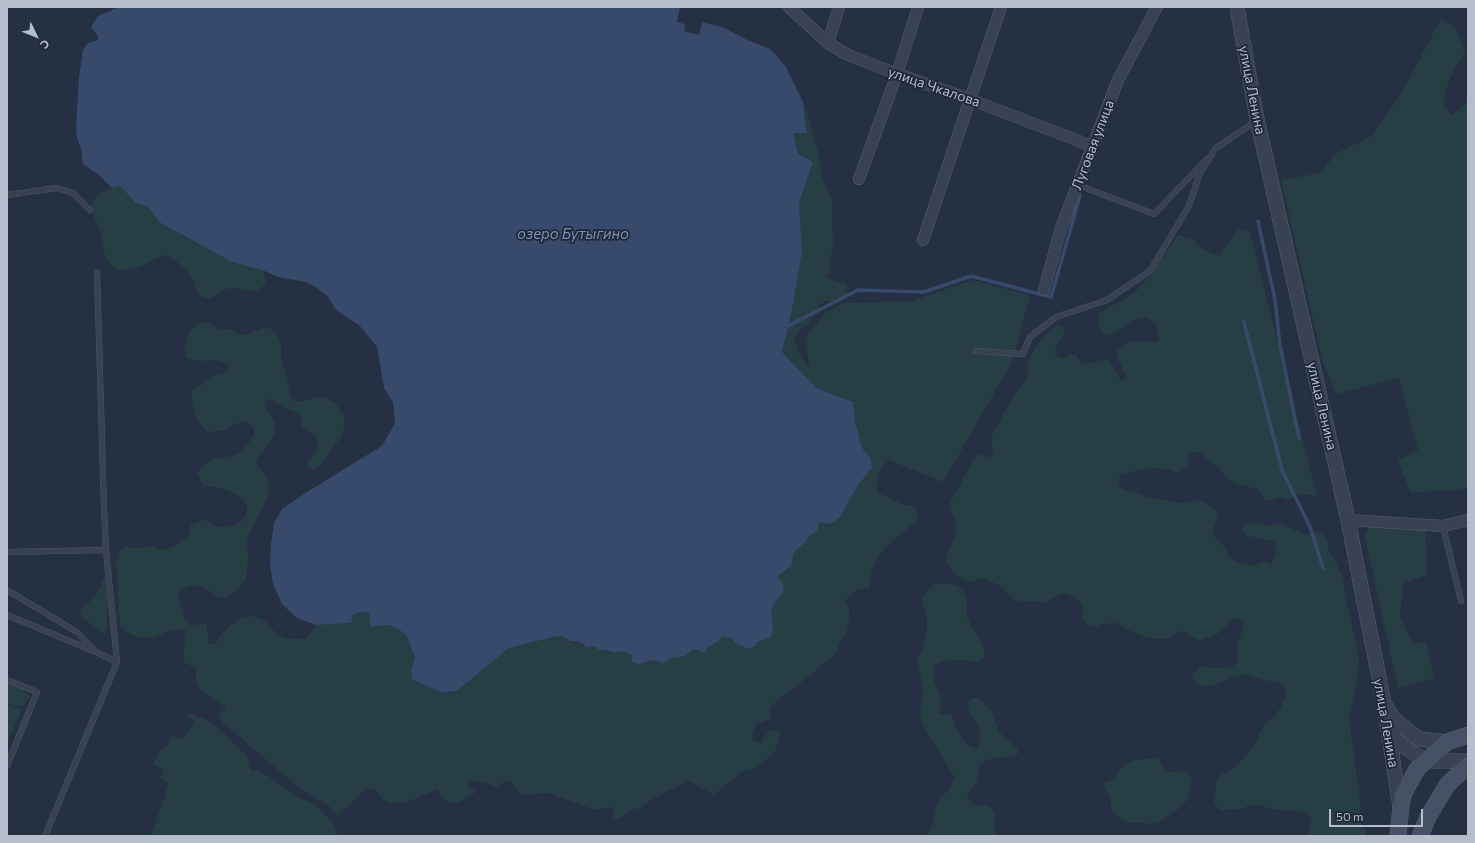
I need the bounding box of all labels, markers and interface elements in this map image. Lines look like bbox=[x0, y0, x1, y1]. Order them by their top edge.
north arrow bbox=[16, 16, 56, 56]
text: С bbox=[38, 37, 52, 52]
street label: улица Ленина bbox=[1235, 44, 1269, 136]
street label: улица Чкалова bbox=[886, 63, 982, 111]
street label: Луговая улица bbox=[1068, 98, 1118, 192]
water label: озеро Бутыгино bbox=[517, 225, 629, 243]
street label: улица Ленина bbox=[1304, 360, 1340, 452]
street label: улица Ленина bbox=[1370, 677, 1402, 769]
scale bar bbox=[1331, 801, 1425, 827]
text: 50 m bbox=[1336, 809, 1364, 823]

